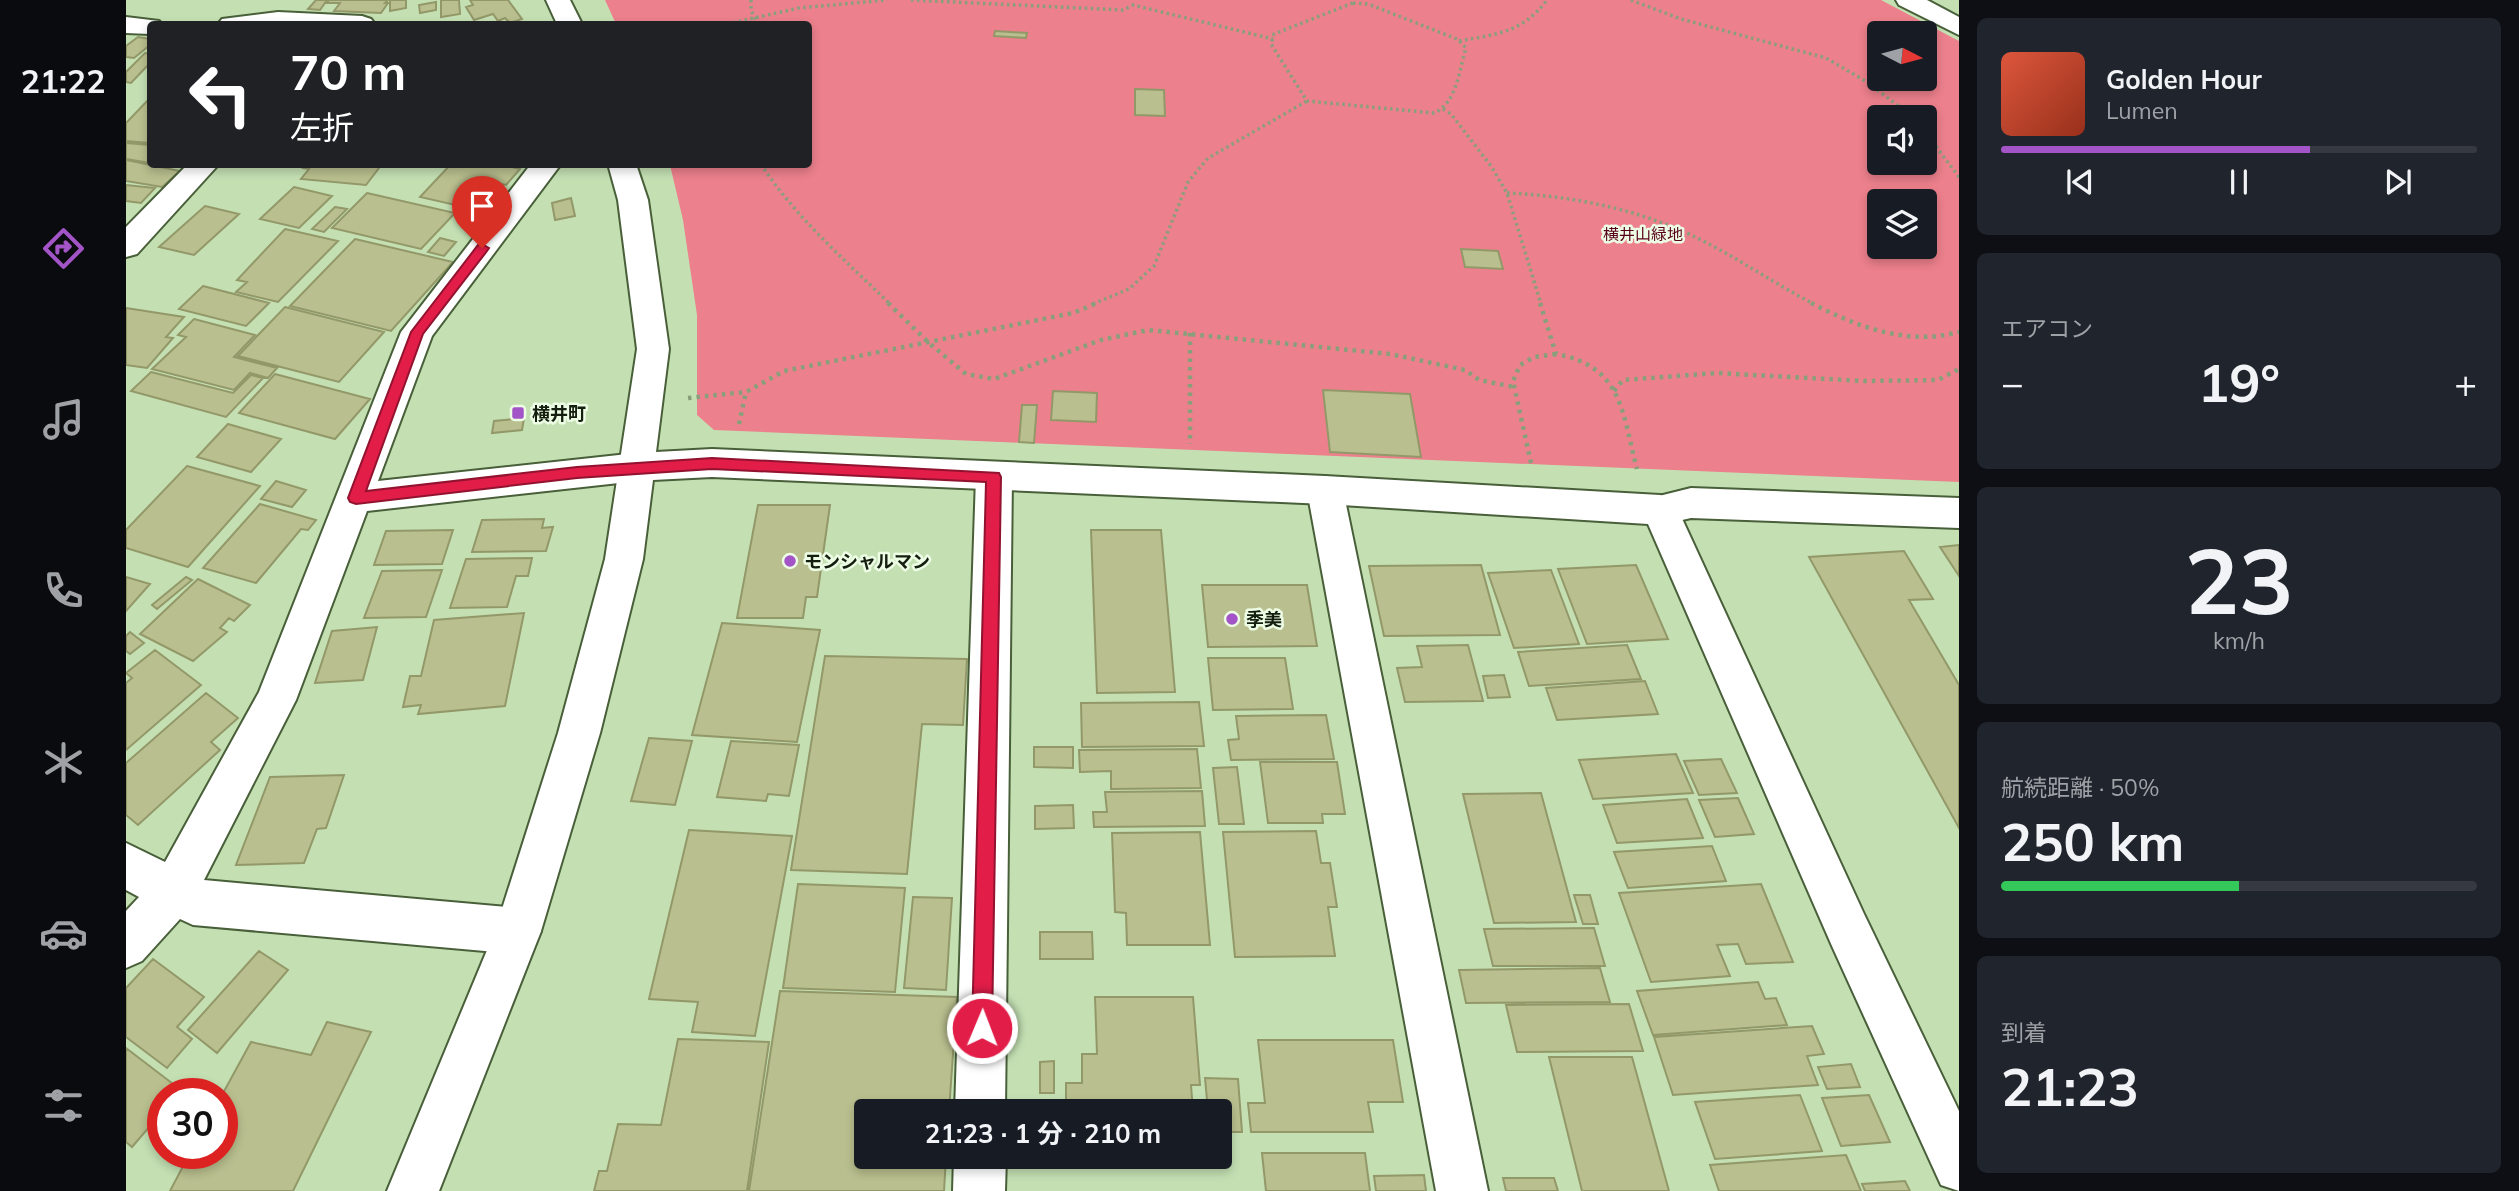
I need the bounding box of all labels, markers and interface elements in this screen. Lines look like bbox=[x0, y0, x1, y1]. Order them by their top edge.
north arrow bbox=[1867, 21, 1937, 91]
map controls bbox=[1867, 21, 1937, 259]
text: 70 m bbox=[290, 41, 406, 102]
icon: left bbox=[175, 49, 266, 140]
text: 21:22 bbox=[21, 61, 105, 101]
text: Golden Hour bbox=[2106, 63, 2262, 96]
text: Lumen bbox=[2106, 96, 2178, 125]
button: sound bbox=[1867, 105, 1937, 175]
text: 左折 bbox=[290, 107, 354, 147]
icon: previous bbox=[2061, 163, 2099, 201]
icon: pause bbox=[2220, 163, 2258, 201]
icon: next bbox=[2379, 163, 2417, 201]
pin bbox=[452, 176, 512, 248]
icon: arrive bbox=[463, 187, 501, 225]
button: layers bbox=[1867, 189, 1937, 259]
icon: directions bbox=[39, 224, 88, 273]
park label: 横井山緑地 bbox=[1603, 224, 1683, 244]
text: エアコン bbox=[2001, 314, 2093, 343]
text: 19° bbox=[2198, 350, 2280, 415]
text: − bbox=[2001, 359, 2024, 407]
text: + bbox=[2454, 359, 2477, 407]
icon: music bbox=[39, 395, 88, 444]
place label: 横井町 bbox=[532, 402, 586, 425]
marker: 横井町 bbox=[510, 405, 526, 421]
text: 23 bbox=[2184, 523, 2294, 637]
place label: モンシャルマン bbox=[804, 550, 930, 573]
marker: モンシャルマン bbox=[782, 553, 798, 569]
icon: phone bbox=[39, 566, 88, 615]
place label: 季美 bbox=[1246, 608, 1282, 631]
marker: 季美 bbox=[1224, 611, 1240, 627]
text: km/h bbox=[2213, 626, 2265, 655]
icon: climate bbox=[39, 738, 88, 787]
text: 航続距離 · 50% bbox=[2001, 773, 2159, 802]
text: 250 km bbox=[2001, 809, 2184, 874]
icon: car bbox=[39, 909, 88, 958]
position arrow bbox=[945, 991, 1019, 1065]
text: 到着 bbox=[2001, 1018, 2047, 1047]
text: 21:23 bbox=[2001, 1054, 2139, 1119]
speed limit sign: 30 bbox=[147, 1078, 238, 1169]
icon: filters bbox=[39, 1081, 88, 1130]
text: 21:23 · 1 分 · 210 m bbox=[925, 1117, 1161, 1150]

